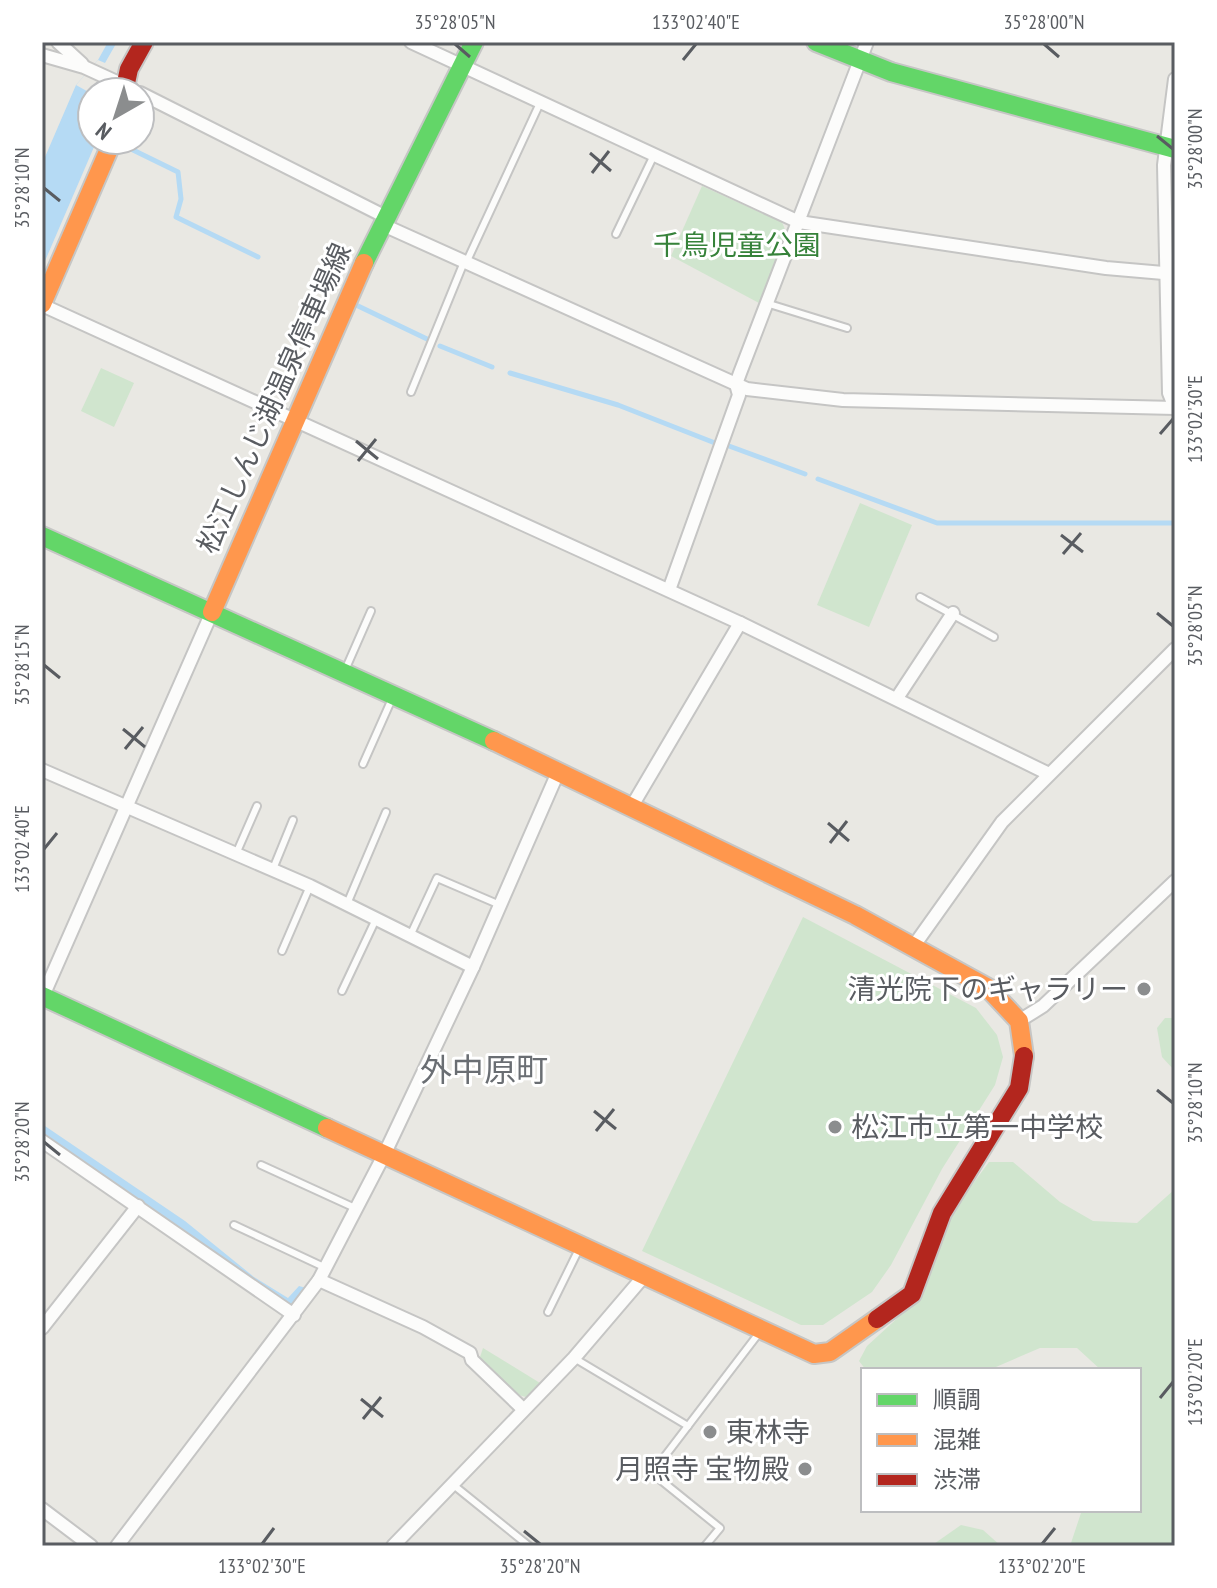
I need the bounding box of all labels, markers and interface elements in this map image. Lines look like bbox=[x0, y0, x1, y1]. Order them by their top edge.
text: 35°28'05"N bbox=[415, 9, 495, 35]
text: 133°02'40"E bbox=[652, 9, 740, 35]
text: 35°28'00"N bbox=[1004, 9, 1084, 35]
north arrow bbox=[76, 76, 156, 156]
text: 35°28'00"N bbox=[1182, 109, 1208, 189]
text: N bbox=[90, 117, 117, 146]
text: 35°28'10"N bbox=[9, 148, 35, 228]
park label: 千鳥児童公園 bbox=[653, 226, 821, 263]
street label: 松江しんじ湖温泉停車場線 bbox=[188, 237, 359, 559]
text: 133°02'30"E bbox=[1182, 375, 1208, 463]
text: 35°28'05"N bbox=[1182, 586, 1208, 666]
text: 35°28'15"N bbox=[9, 625, 35, 705]
text: 133°02'40"E bbox=[9, 805, 35, 893]
place label: 清光院下のギャラリー bbox=[848, 970, 1128, 1007]
marker: 清光院下のギャラリー bbox=[1135, 980, 1153, 998]
district label: 外中原町 bbox=[420, 1048, 548, 1090]
text: 35°28'10"N bbox=[1182, 1063, 1208, 1143]
text: 35°28'20"N bbox=[9, 1102, 35, 1182]
place label: 松江市立第一中学校 bbox=[851, 1108, 1103, 1145]
marker: 松江市立第一中学校 bbox=[826, 1118, 844, 1136]
text: 133°02'20"E bbox=[1182, 1338, 1208, 1426]
legend bbox=[861, 1368, 1141, 1512]
text: 順調 bbox=[933, 1384, 981, 1415]
place label: 東林寺 bbox=[726, 1413, 810, 1450]
marker: 東林寺 bbox=[701, 1423, 719, 1441]
text: 混雑 bbox=[933, 1424, 981, 1455]
place label: 月照寺 宝物殿 bbox=[615, 1450, 789, 1487]
marker: 月照寺 宝物殿 bbox=[796, 1460, 814, 1478]
text: 渋滞 bbox=[933, 1464, 981, 1495]
text: 133°02'30"E bbox=[218, 1553, 306, 1579]
text: 35°28'20"N bbox=[500, 1553, 580, 1579]
text: 133°02'20"E bbox=[998, 1553, 1086, 1579]

